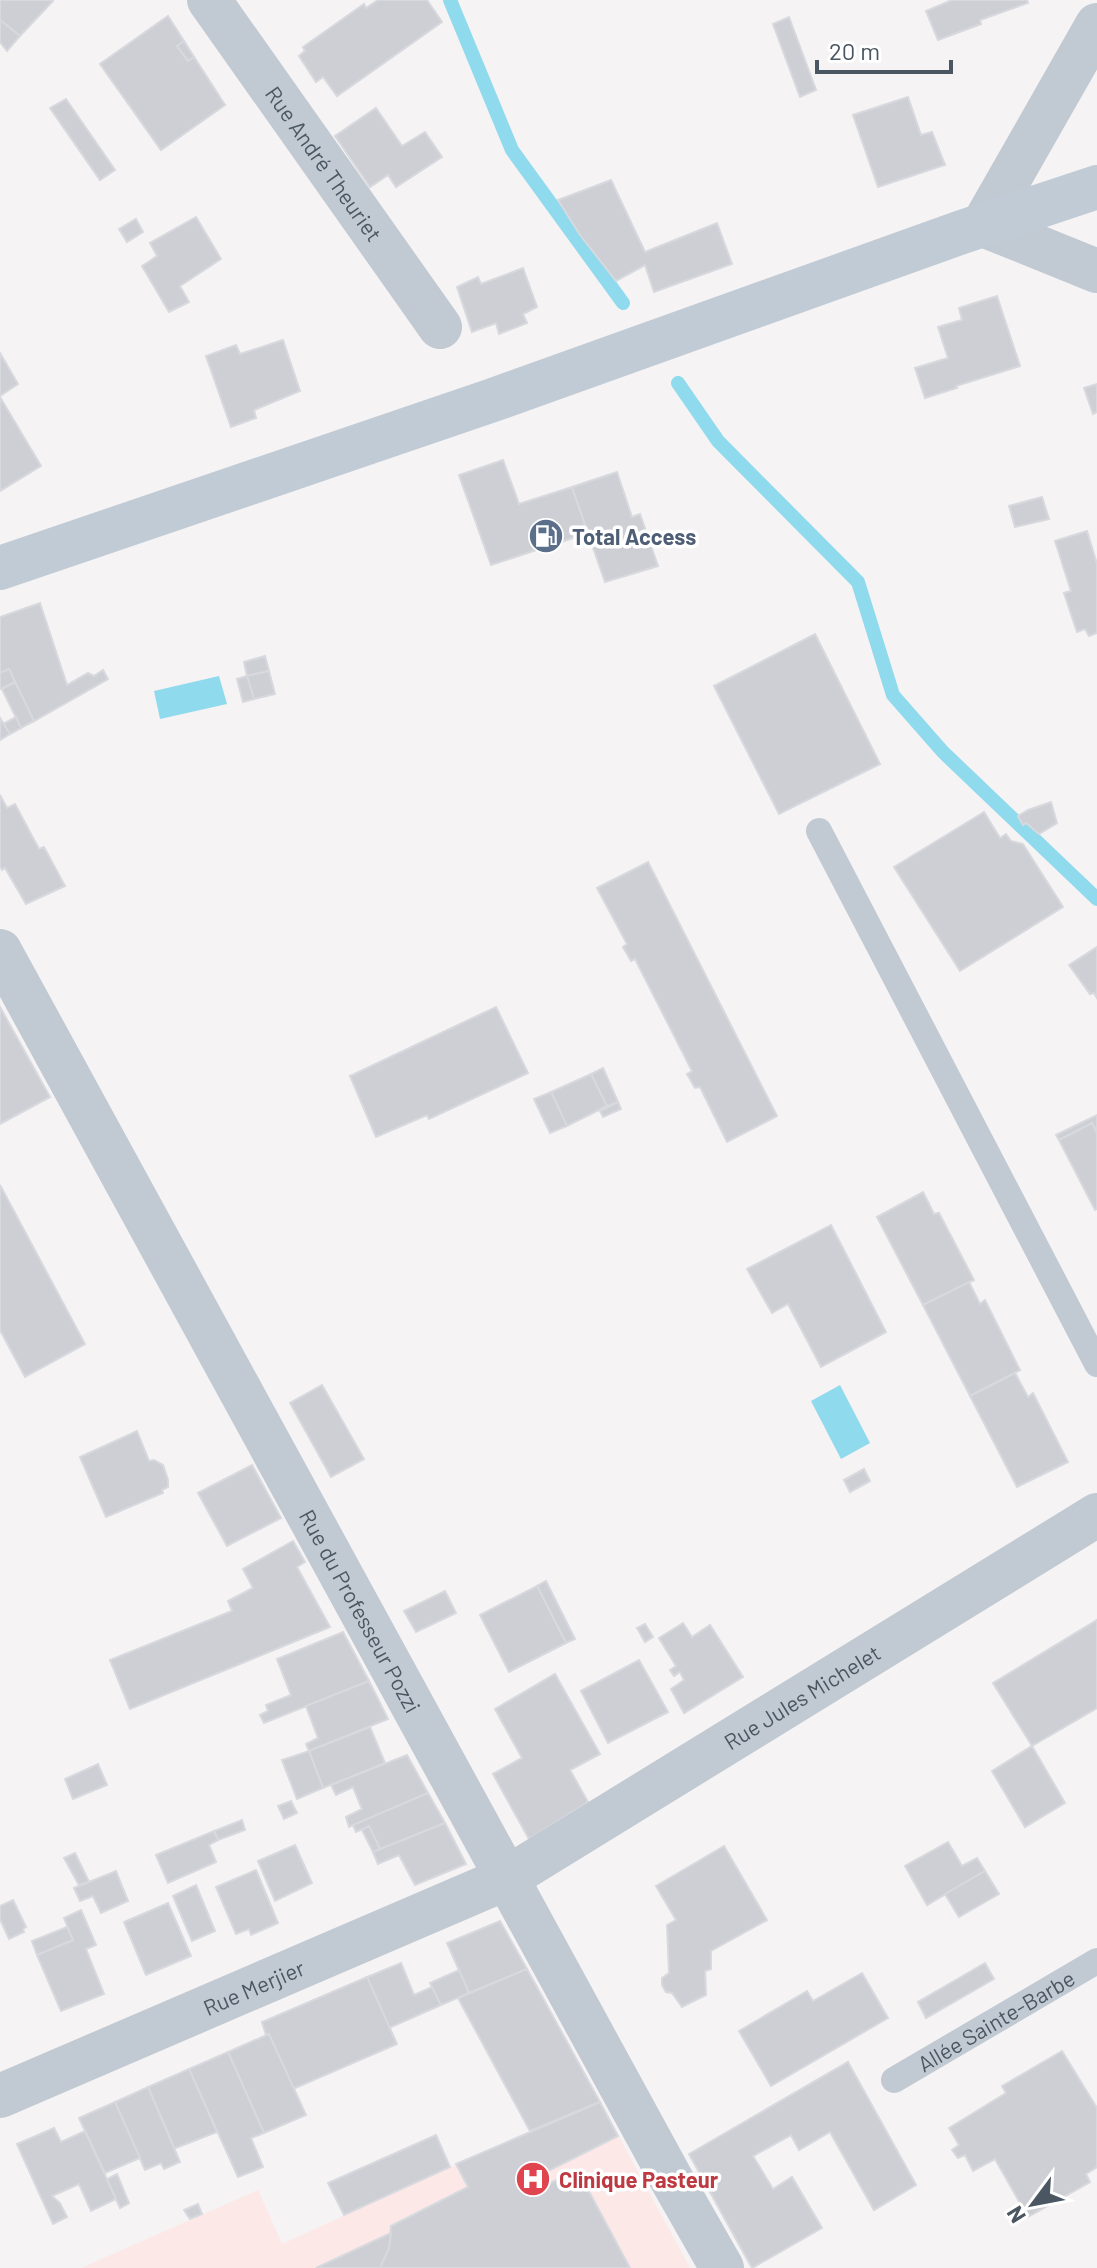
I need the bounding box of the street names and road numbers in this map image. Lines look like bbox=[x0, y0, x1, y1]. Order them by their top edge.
street label: Rue André Theuriet bbox=[261, 81, 388, 246]
street label: Rue du Professeur Pozzi bbox=[295, 1505, 427, 1717]
street label: Rue Jules Michelet bbox=[719, 1639, 885, 1754]
street label: Rue Merjier bbox=[199, 1954, 308, 2020]
street label: Allée Sainte-Barbe bbox=[913, 1964, 1079, 2076]

